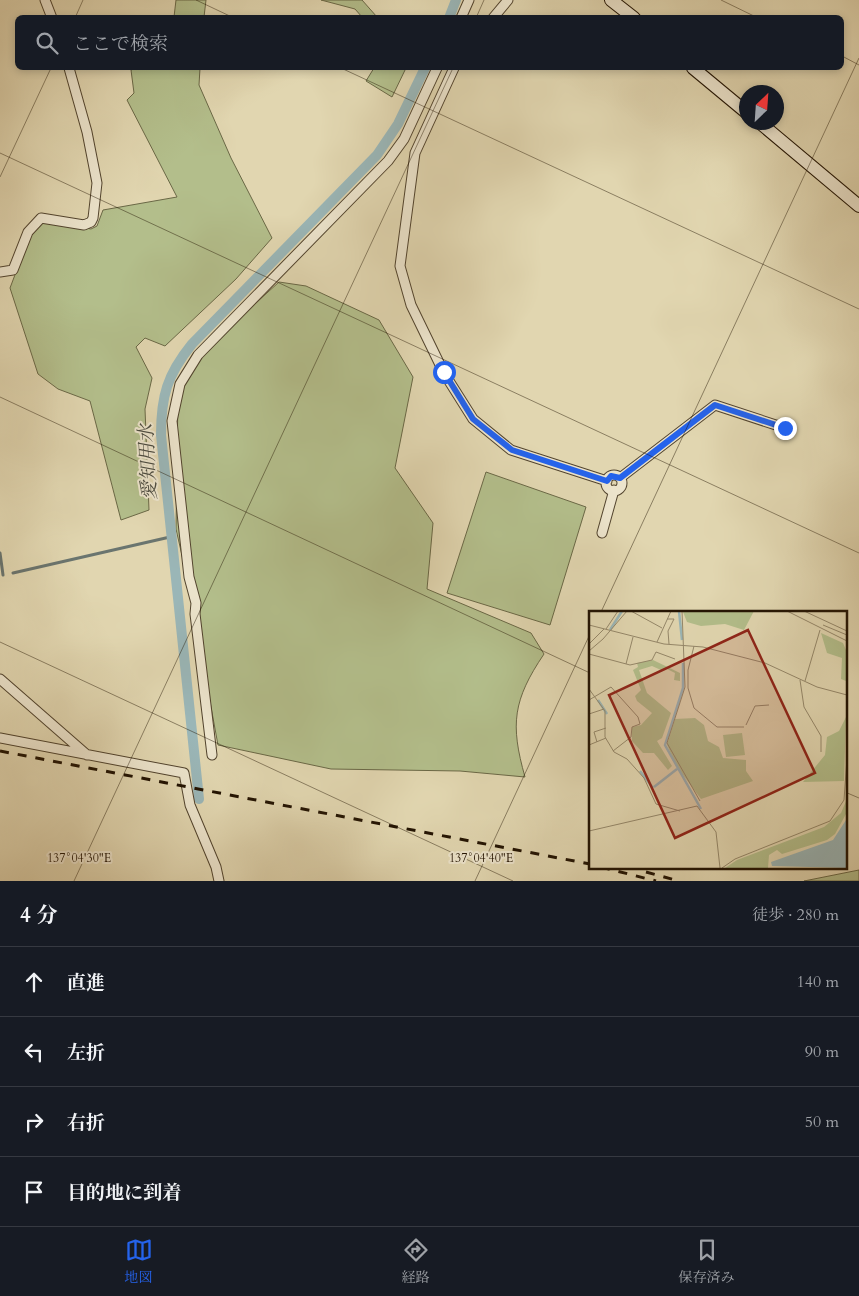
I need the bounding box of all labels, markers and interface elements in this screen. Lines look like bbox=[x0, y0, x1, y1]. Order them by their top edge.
search box bbox=[15, 15, 844, 70]
icon: search bbox=[33, 29, 61, 57]
text: ここで検索 bbox=[73, 31, 168, 57]
north arrow bbox=[739, 85, 784, 130]
route start bbox=[433, 361, 456, 384]
route end bbox=[774, 417, 797, 440]
water label: 愛知用水 bbox=[133, 421, 163, 501]
inset map bbox=[589, 611, 846, 868]
text: 137°04'30"E bbox=[47, 850, 111, 866]
text: 137°04'40"E bbox=[449, 850, 513, 866]
text: 4 分 bbox=[20, 901, 57, 930]
text: 徒歩 · 280 m bbox=[752, 904, 839, 926]
icon: ahead bbox=[20, 968, 48, 996]
text: 直進 bbox=[67, 970, 105, 996]
text: 140 m bbox=[797, 971, 839, 993]
icon: left bbox=[20, 1038, 48, 1066]
text: 左折 bbox=[67, 1040, 105, 1066]
text: 90 m bbox=[805, 1041, 839, 1063]
icon: right bbox=[20, 1108, 48, 1136]
text: 右折 bbox=[67, 1110, 105, 1136]
text: 50 m bbox=[805, 1111, 839, 1133]
icon: arrive bbox=[20, 1178, 48, 1206]
text: 目的地に到着 bbox=[67, 1180, 181, 1206]
tab: 地図 bbox=[125, 1236, 153, 1287]
tab: 経路 bbox=[402, 1236, 430, 1287]
tab: 保存済み bbox=[679, 1236, 735, 1287]

